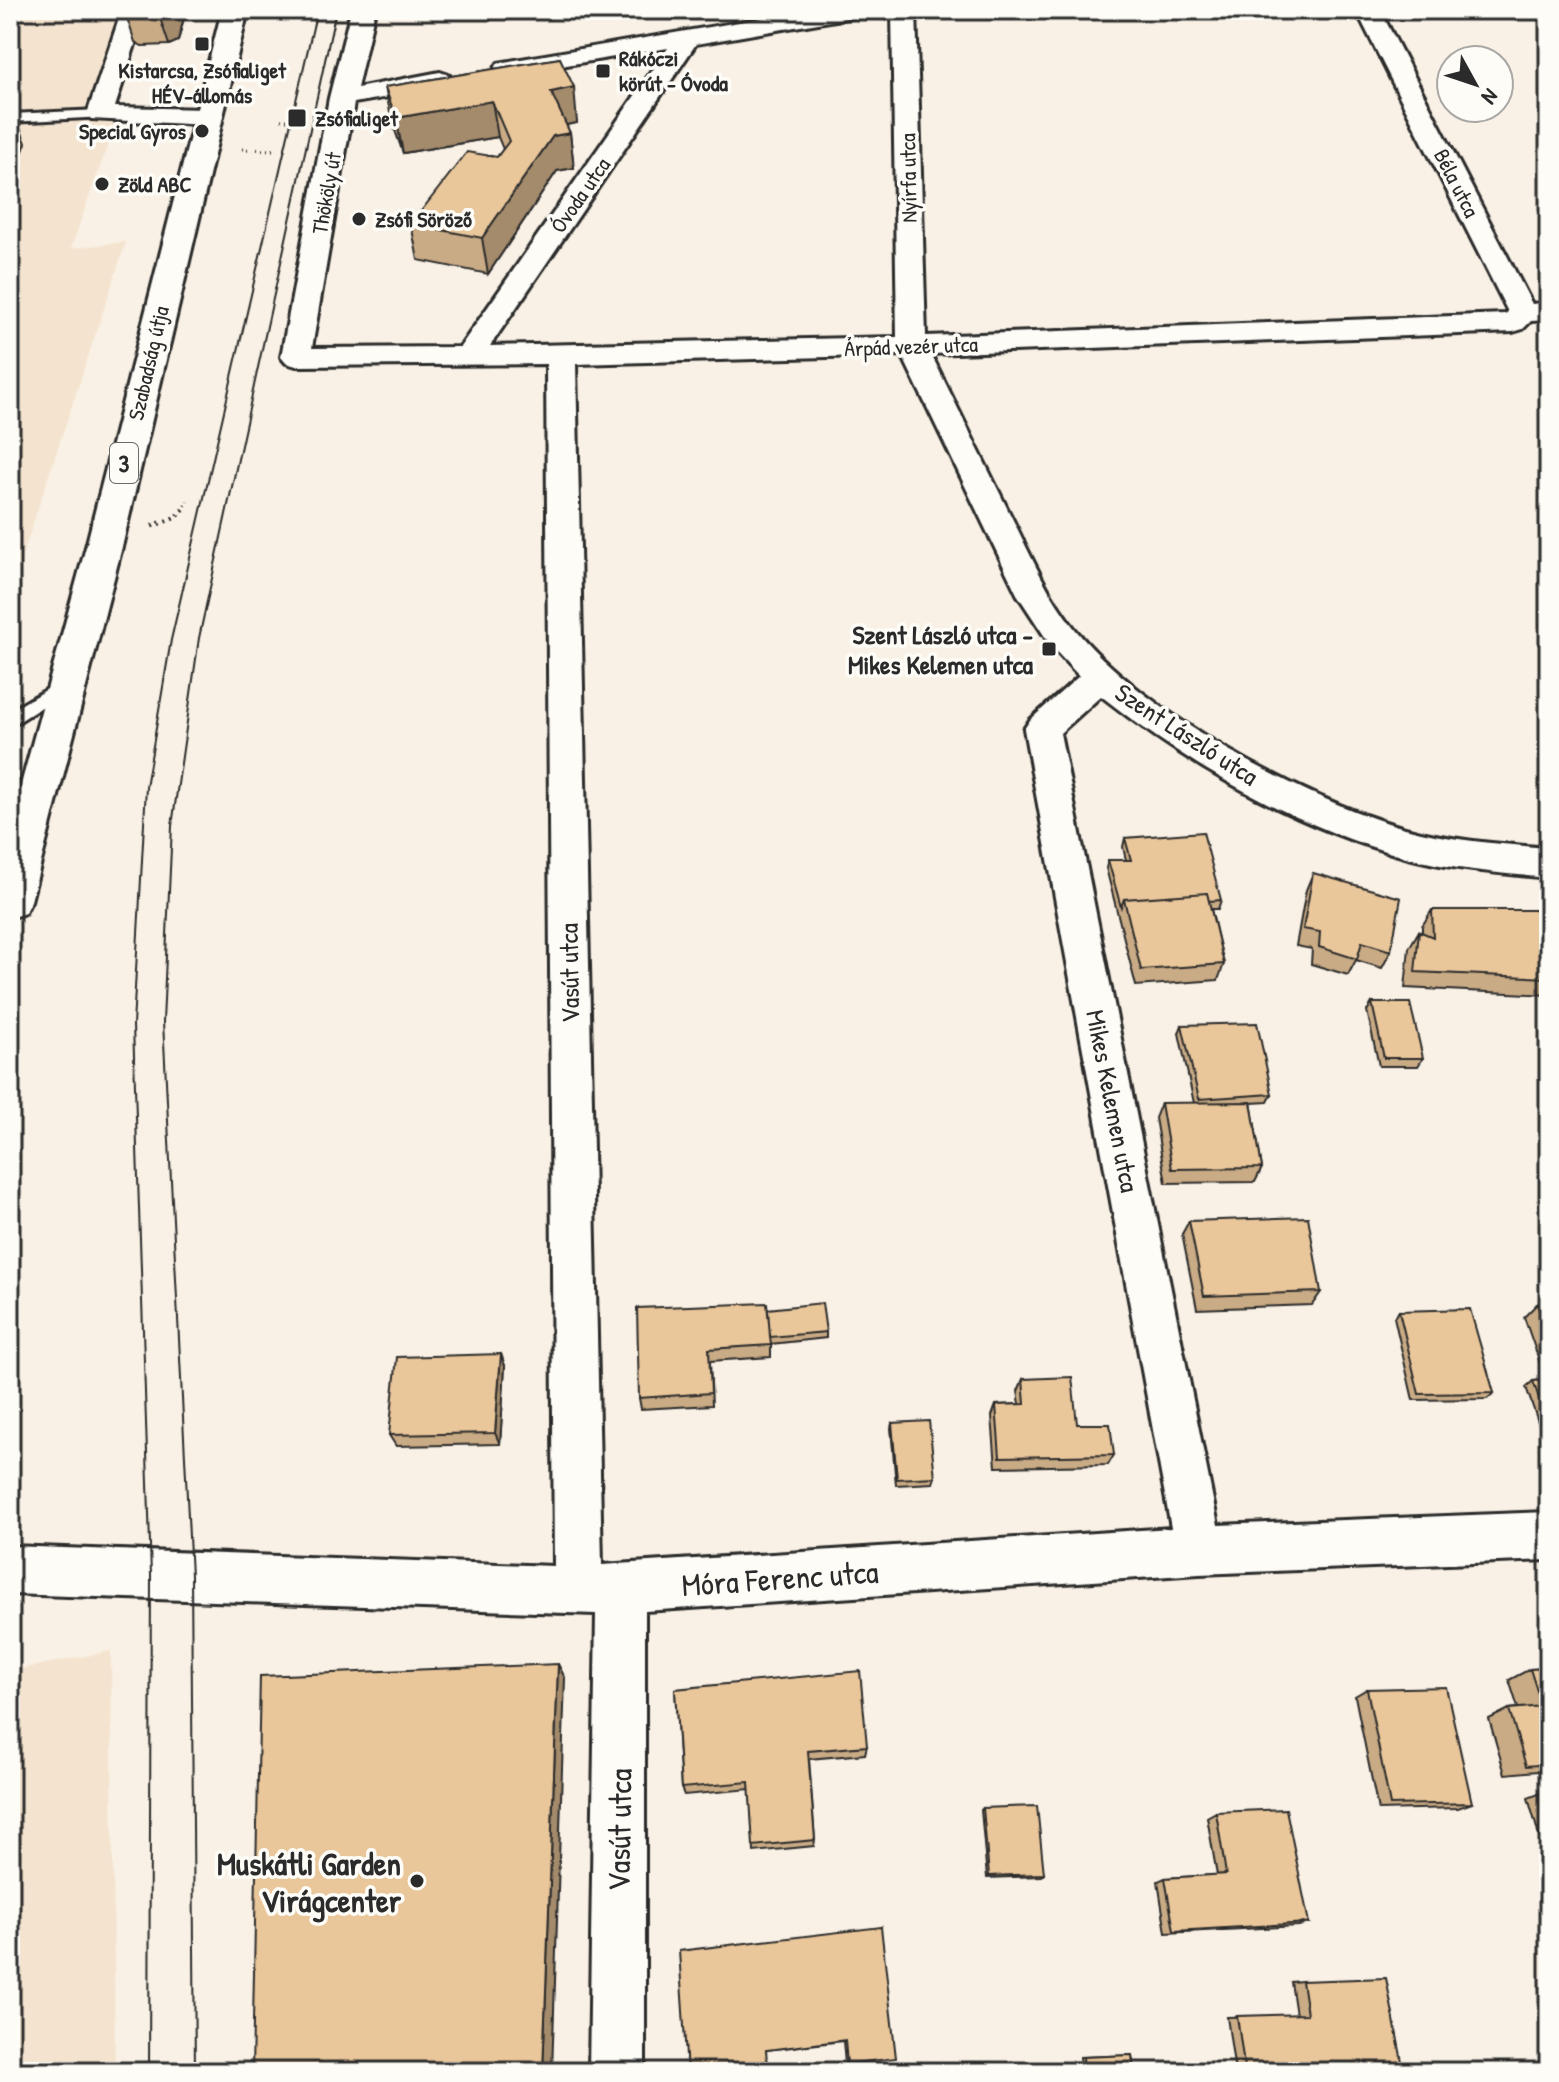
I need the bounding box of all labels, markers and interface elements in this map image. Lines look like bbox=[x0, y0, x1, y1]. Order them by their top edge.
marker: Kistarcsa, Zsófialiget HÉV-állomás bbox=[193, 35, 211, 53]
place label: Rákóczi körút - Óvoda bbox=[619, 43, 728, 98]
north arrow bbox=[1435, 44, 1515, 124]
place label: Kistarcsa, Zsófialiget HÉV-állomás bbox=[118, 55, 287, 110]
marker: Rákóczi körút - Óvoda bbox=[594, 62, 612, 80]
text: N bbox=[1475, 83, 1506, 111]
place label: Zsófialiget bbox=[315, 103, 399, 134]
marker: Zsófialiget bbox=[286, 107, 308, 129]
place label: Special Gyros bbox=[79, 116, 187, 147]
marker: Special Gyros bbox=[193, 122, 211, 140]
street label: Nyírfa utca bbox=[892, 133, 924, 223]
street label: Béla utca bbox=[1427, 144, 1487, 223]
street label: Thököly út bbox=[304, 149, 348, 236]
street label: Óvoda utca bbox=[543, 151, 617, 239]
place label: Zöld ABC bbox=[118, 169, 191, 199]
marker: Zöld ABC bbox=[93, 175, 111, 193]
place label: Zsófi Söröző bbox=[375, 204, 472, 234]
marker: Zsófi Söröző bbox=[350, 210, 368, 228]
street label: Szabadság útja bbox=[120, 302, 176, 423]
street label: Árpád vezér utca bbox=[844, 329, 979, 363]
road number: 3 bbox=[110, 443, 138, 483]
place label: Szent László utca - Mikes Kelemen utca bbox=[848, 617, 1034, 682]
marker: Szent László utca - Mikes Kelemen utca bbox=[1040, 640, 1058, 658]
street label: Szent László utca bbox=[1109, 675, 1265, 793]
street label: Vasút utca bbox=[551, 923, 587, 1023]
street label: Mikes Kelemen utca bbox=[1078, 1007, 1148, 1195]
street label: Móra Ferenc utca bbox=[680, 1550, 880, 1606]
street label: Vasút utca bbox=[596, 1768, 642, 1892]
place label: Muskátli Garden Virágcenter bbox=[217, 1842, 402, 1923]
marker: Muskátli Garden Virágcenter bbox=[408, 1872, 426, 1890]

